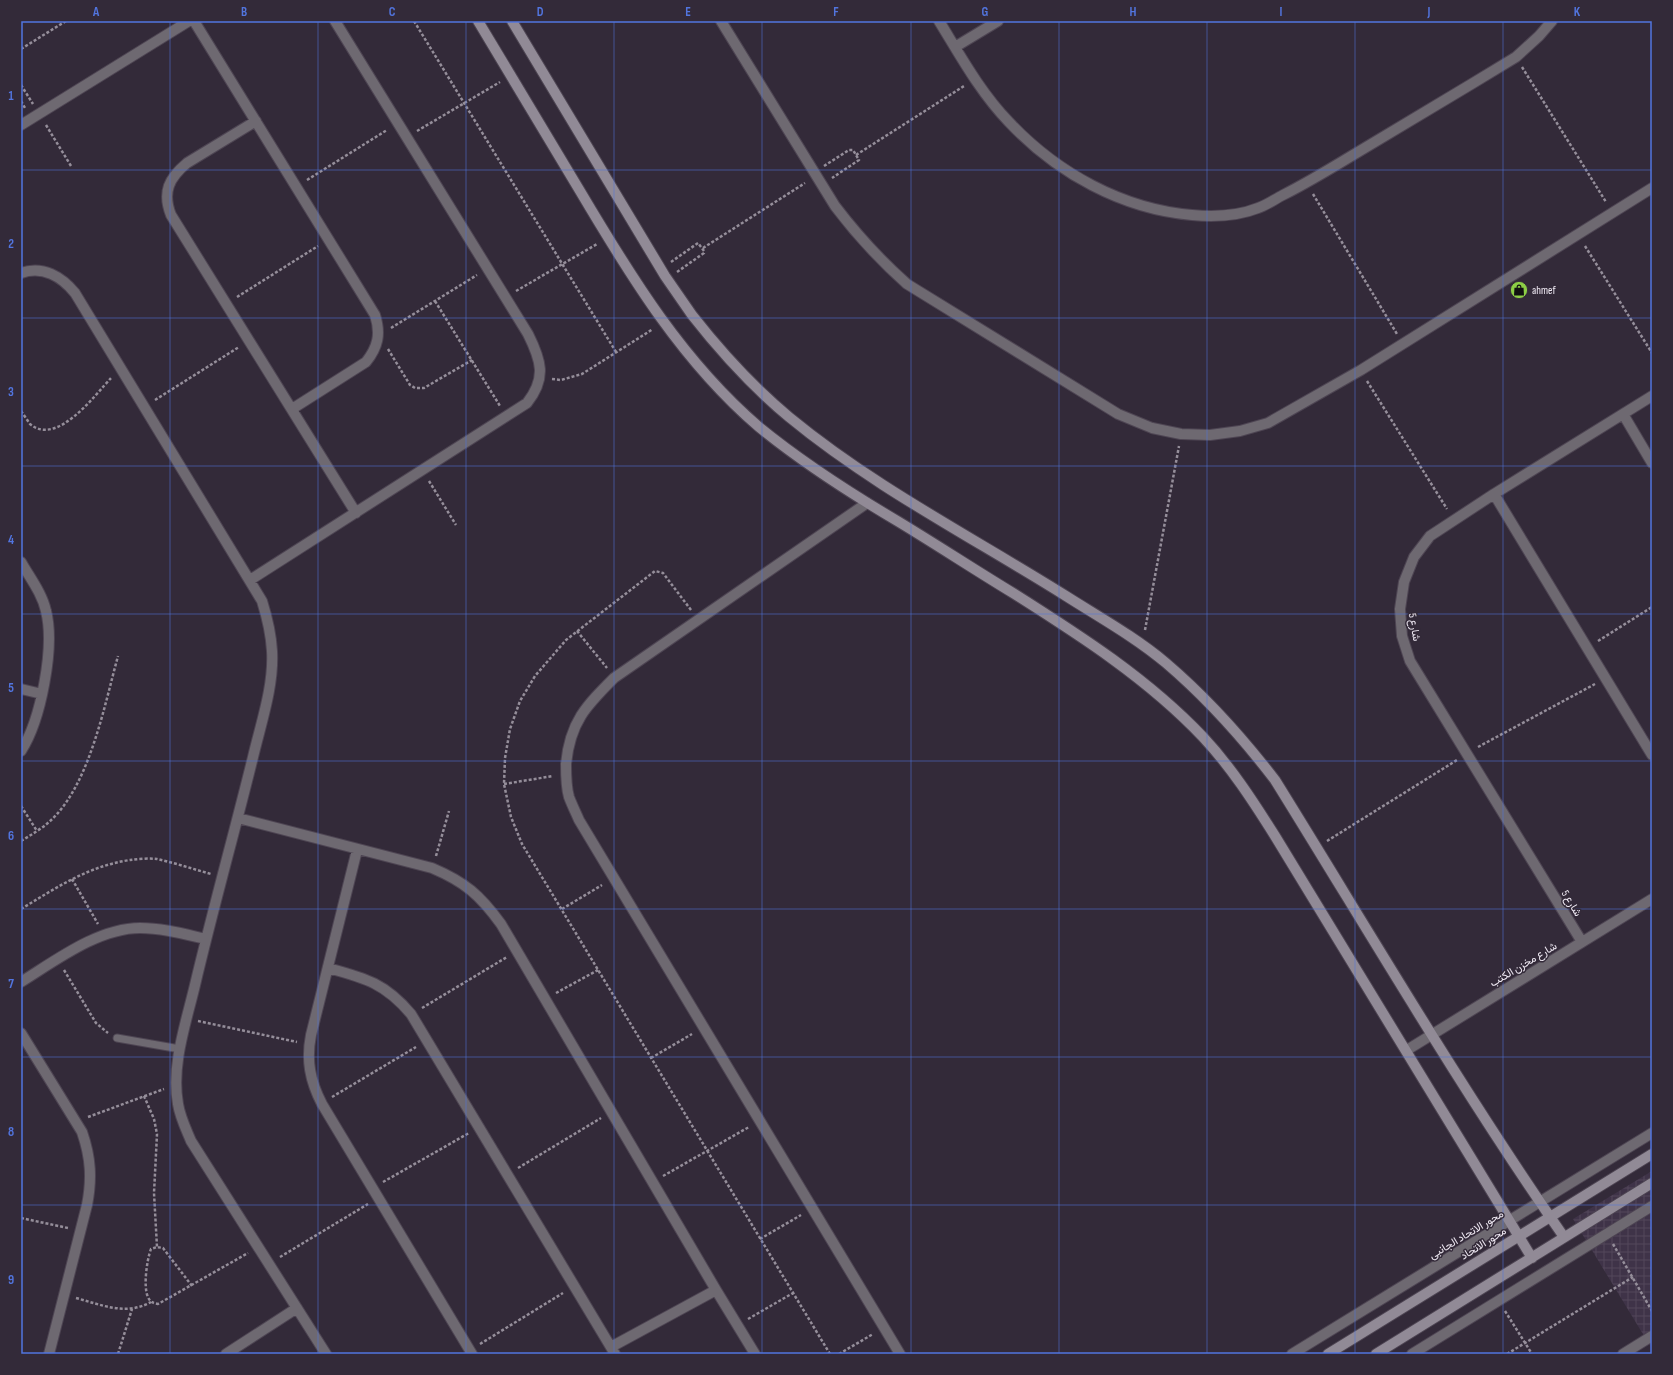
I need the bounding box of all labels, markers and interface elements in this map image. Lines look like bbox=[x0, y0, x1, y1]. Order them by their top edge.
text: A bbox=[92, 4, 100, 20]
text: B bbox=[241, 4, 247, 20]
text: C bbox=[389, 4, 396, 20]
text: D bbox=[537, 4, 544, 20]
text: E bbox=[685, 4, 691, 20]
text: F bbox=[833, 4, 839, 20]
text: G bbox=[982, 4, 989, 20]
text: H bbox=[1130, 4, 1137, 20]
text: I bbox=[1280, 4, 1283, 20]
text: J bbox=[1427, 4, 1431, 20]
text: K bbox=[1574, 4, 1581, 20]
text: 1 bbox=[8, 88, 14, 104]
text: 2 bbox=[8, 236, 14, 252]
shop icon: ahmef bbox=[1509, 280, 1529, 300]
place label: ahmef bbox=[1532, 284, 1556, 297]
text: 3 bbox=[8, 384, 14, 400]
text: 4 bbox=[8, 532, 14, 548]
street label: شارع 5 bbox=[1405, 612, 1423, 643]
text: 5 bbox=[8, 680, 14, 696]
text: 6 bbox=[8, 828, 14, 844]
street label: شارع 5 bbox=[1558, 888, 1585, 920]
street label: شارع مخزن الكتب bbox=[1487, 939, 1560, 990]
text: 7 bbox=[8, 976, 14, 992]
text: 8 bbox=[8, 1124, 14, 1140]
street label: محور الاتحاد الجانبى bbox=[1426, 1207, 1506, 1261]
street label: محور الاتحاد bbox=[1458, 1224, 1508, 1262]
text: 9 bbox=[8, 1272, 14, 1288]

